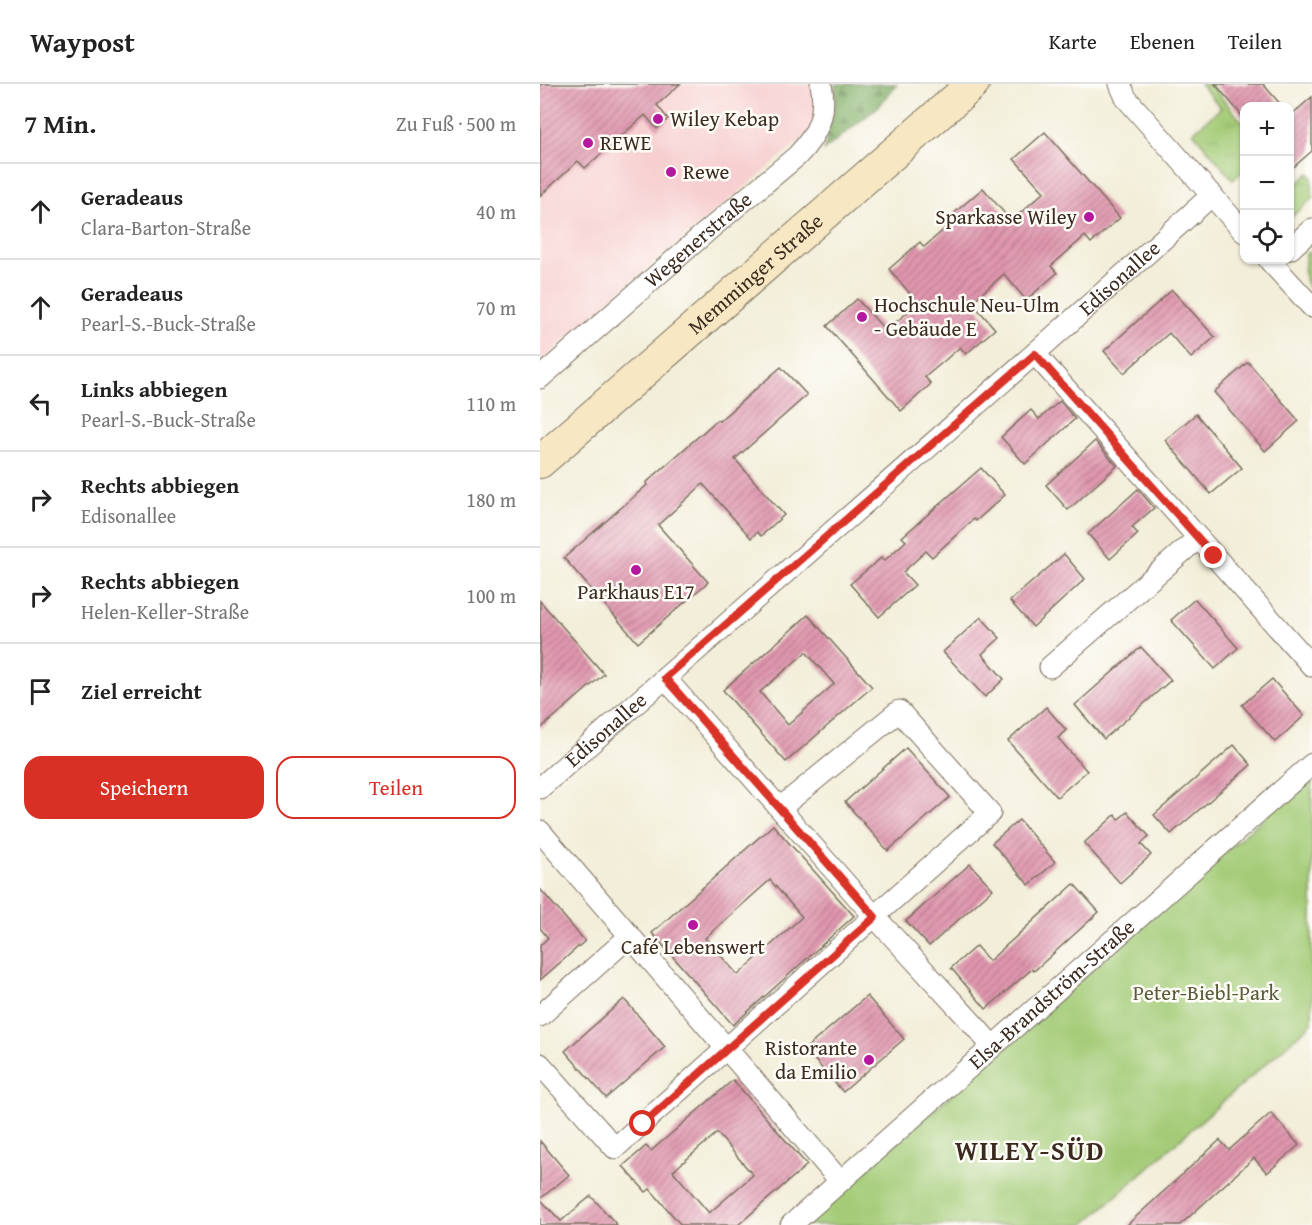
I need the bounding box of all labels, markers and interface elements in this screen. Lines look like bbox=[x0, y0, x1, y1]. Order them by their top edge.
text: Waypost bbox=[30, 21, 135, 62]
text: Karte bbox=[1049, 26, 1097, 57]
text: Ebenen bbox=[1130, 26, 1195, 57]
text: Teilen bbox=[1228, 26, 1282, 57]
map controls bbox=[1240, 102, 1294, 264]
button: + bbox=[1240, 102, 1294, 156]
place label: Wiley Kebap bbox=[670, 103, 779, 134]
text: 7 Min. bbox=[24, 104, 96, 143]
text: Zu Fuß · 500 m bbox=[396, 109, 516, 138]
marker: Wiley Kebap bbox=[651, 112, 665, 126]
place label: REWE bbox=[600, 127, 652, 158]
marker: REWE bbox=[581, 136, 595, 150]
place label: Rewe bbox=[683, 156, 729, 187]
button: − bbox=[1240, 156, 1294, 210]
marker: Rewe bbox=[664, 165, 678, 179]
text: Geradeaus bbox=[81, 181, 183, 213]
street label: Wegenerstraße bbox=[637, 184, 759, 295]
icon: ahead bbox=[24, 195, 57, 228]
text: 40 m bbox=[476, 197, 516, 226]
place label: Sparkasse Wiley bbox=[935, 201, 1078, 232]
street label: Memminger Straße bbox=[681, 206, 830, 341]
marker: Sparkasse Wiley bbox=[1082, 210, 1096, 224]
button: locate bbox=[1240, 210, 1294, 264]
text: Clara-Barton-Straße bbox=[81, 213, 251, 242]
street label: Edisonallee bbox=[1072, 233, 1167, 323]
text: Geradeaus bbox=[81, 277, 183, 309]
place label: Hochschule Neu-Ulm - Gebäude E bbox=[874, 289, 1059, 344]
icon: ahead bbox=[24, 291, 57, 324]
text: 70 m bbox=[476, 293, 516, 322]
text: Pearl-S.-Buck-Straße bbox=[81, 309, 256, 338]
marker: Hochschule Neu-Ulm - Gebäude E bbox=[855, 310, 869, 324]
text: Links abbiegen bbox=[81, 373, 227, 405]
icon: left bbox=[24, 387, 57, 420]
text: 110 m bbox=[466, 389, 516, 418]
text: Pearl-S.-Buck-Straße bbox=[81, 405, 256, 434]
text: Rechts abbiegen bbox=[81, 469, 239, 501]
icon: right bbox=[24, 483, 57, 516]
text: 180 m bbox=[466, 485, 516, 514]
text: Edisonallee bbox=[81, 501, 176, 530]
route end bbox=[1200, 542, 1226, 568]
marker: Parkhaus E17 bbox=[629, 563, 643, 577]
text: Rechts abbiegen bbox=[81, 565, 239, 597]
place label: Parkhaus E17 bbox=[577, 576, 695, 607]
icon: right bbox=[24, 579, 57, 612]
text: 100 m bbox=[466, 581, 516, 610]
text: Helen-Keller-Straße bbox=[81, 597, 249, 626]
icon: arrive bbox=[24, 675, 57, 708]
text: Ziel erreicht bbox=[81, 675, 202, 707]
street label: Edisonallee bbox=[558, 685, 654, 774]
button: Speichern bbox=[24, 756, 264, 819]
button: Teilen bbox=[276, 756, 516, 819]
street label: Elsa-Brandström-Straße bbox=[961, 912, 1141, 1076]
marker: Café Lebenswert bbox=[686, 918, 700, 932]
place label: Café Lebenswert bbox=[621, 931, 766, 962]
park label: Peter-Biebl-Park bbox=[1133, 977, 1280, 1008]
place label: Ristorante da Emilio bbox=[765, 1032, 857, 1087]
marker: Ristorante da Emilio bbox=[862, 1053, 876, 1067]
route start bbox=[629, 1110, 655, 1136]
district label: WILEY-SÜD bbox=[955, 1130, 1105, 1170]

